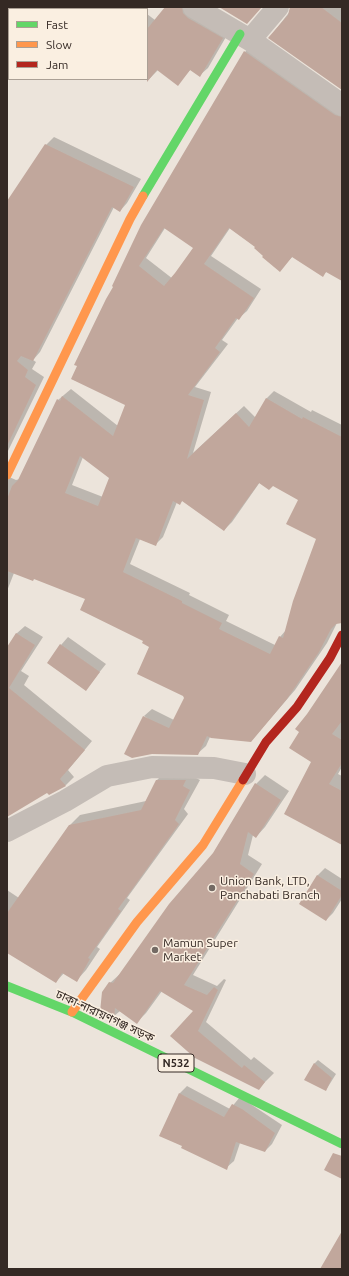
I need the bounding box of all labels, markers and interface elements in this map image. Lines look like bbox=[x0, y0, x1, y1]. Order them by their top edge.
legend bbox=[8, 8, 148, 80]
text: Fast bbox=[46, 18, 68, 31]
text: Slow bbox=[46, 38, 72, 51]
text: Jam bbox=[46, 58, 68, 71]
place label: Union Bank, LTD, Panchabati Branch bbox=[220, 874, 320, 902]
marker: Union Bank, LTD, Panchabati Branch bbox=[207, 883, 217, 893]
place label: Mamun Super Market bbox=[163, 936, 238, 964]
marker: Mamun Super Market bbox=[150, 945, 160, 955]
street label: ঢাকা-নারায়ণগঞ্জ সড়ক bbox=[53, 987, 157, 1045]
road number: N532 bbox=[158, 1054, 194, 1072]

